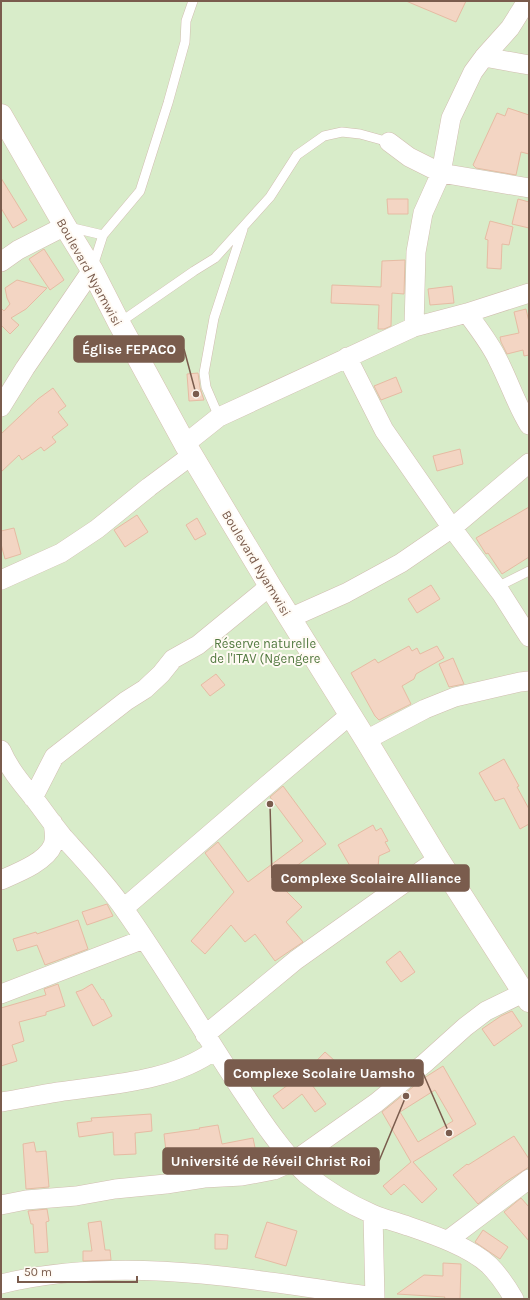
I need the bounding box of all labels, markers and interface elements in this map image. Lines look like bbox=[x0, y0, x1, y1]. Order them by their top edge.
street label: Boulevard Nyamwisi bbox=[54, 216, 125, 329]
callout: Église FEPACO bbox=[74, 336, 184, 362]
text: Église FEPACO bbox=[82, 340, 176, 358]
street label: Boulevard Nyamwisi bbox=[219, 508, 294, 619]
park label: Réserve naturelle de l'ITAV (Ngengere bbox=[210, 636, 321, 666]
callout: Complexe Scolaire Alliance bbox=[272, 865, 469, 891]
text: Complexe Scolaire Alliance bbox=[281, 870, 461, 887]
callout: Complexe Scolaire Uamsho bbox=[225, 1060, 423, 1086]
text: Complexe Scolaire Uamsho bbox=[233, 1065, 415, 1082]
callout: Université de Réveil Christ Roi bbox=[163, 1148, 379, 1174]
text: Université de Réveil Christ Roi bbox=[171, 1153, 371, 1170]
scale bar bbox=[18, 1258, 137, 1284]
text: 50 m bbox=[24, 1265, 52, 1279]

